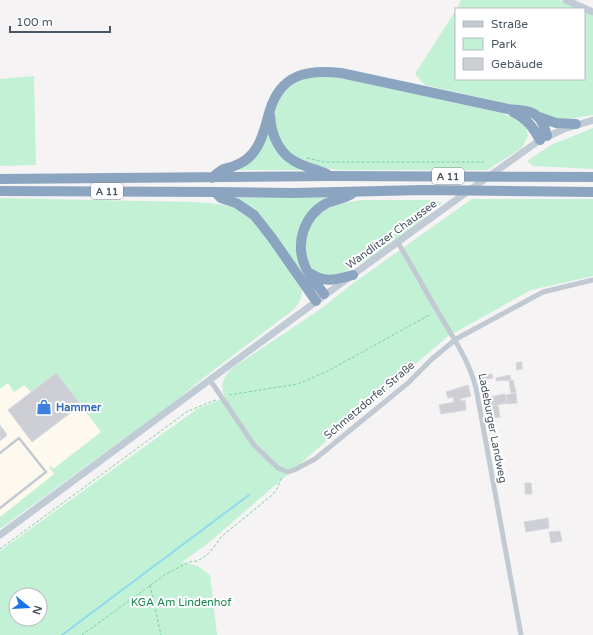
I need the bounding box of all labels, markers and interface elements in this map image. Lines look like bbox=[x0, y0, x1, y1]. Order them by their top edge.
scale bar bbox=[10, 8, 110, 34]
legend bbox=[455, 8, 585, 80]
text: 100 m bbox=[16, 15, 53, 29]
text: Straße bbox=[491, 17, 528, 31]
text: Park bbox=[491, 37, 517, 51]
text: Gebäude bbox=[491, 57, 543, 71]
road number: A 11 bbox=[432, 168, 464, 184]
road number: A 11 bbox=[91, 183, 123, 199]
street label: Wandlitzer Chaussee bbox=[343, 197, 439, 272]
street label: Schmetzdorfer Straße bbox=[321, 359, 417, 442]
street label: Ladeburger Landweg bbox=[475, 372, 510, 484]
shop icon: Hammer bbox=[35, 398, 53, 416]
place label: Hammer bbox=[56, 401, 102, 414]
north arrow bbox=[8, 587, 48, 627]
park label: KGA Am Lindenhof bbox=[131, 596, 232, 609]
text: N bbox=[29, 604, 45, 616]

